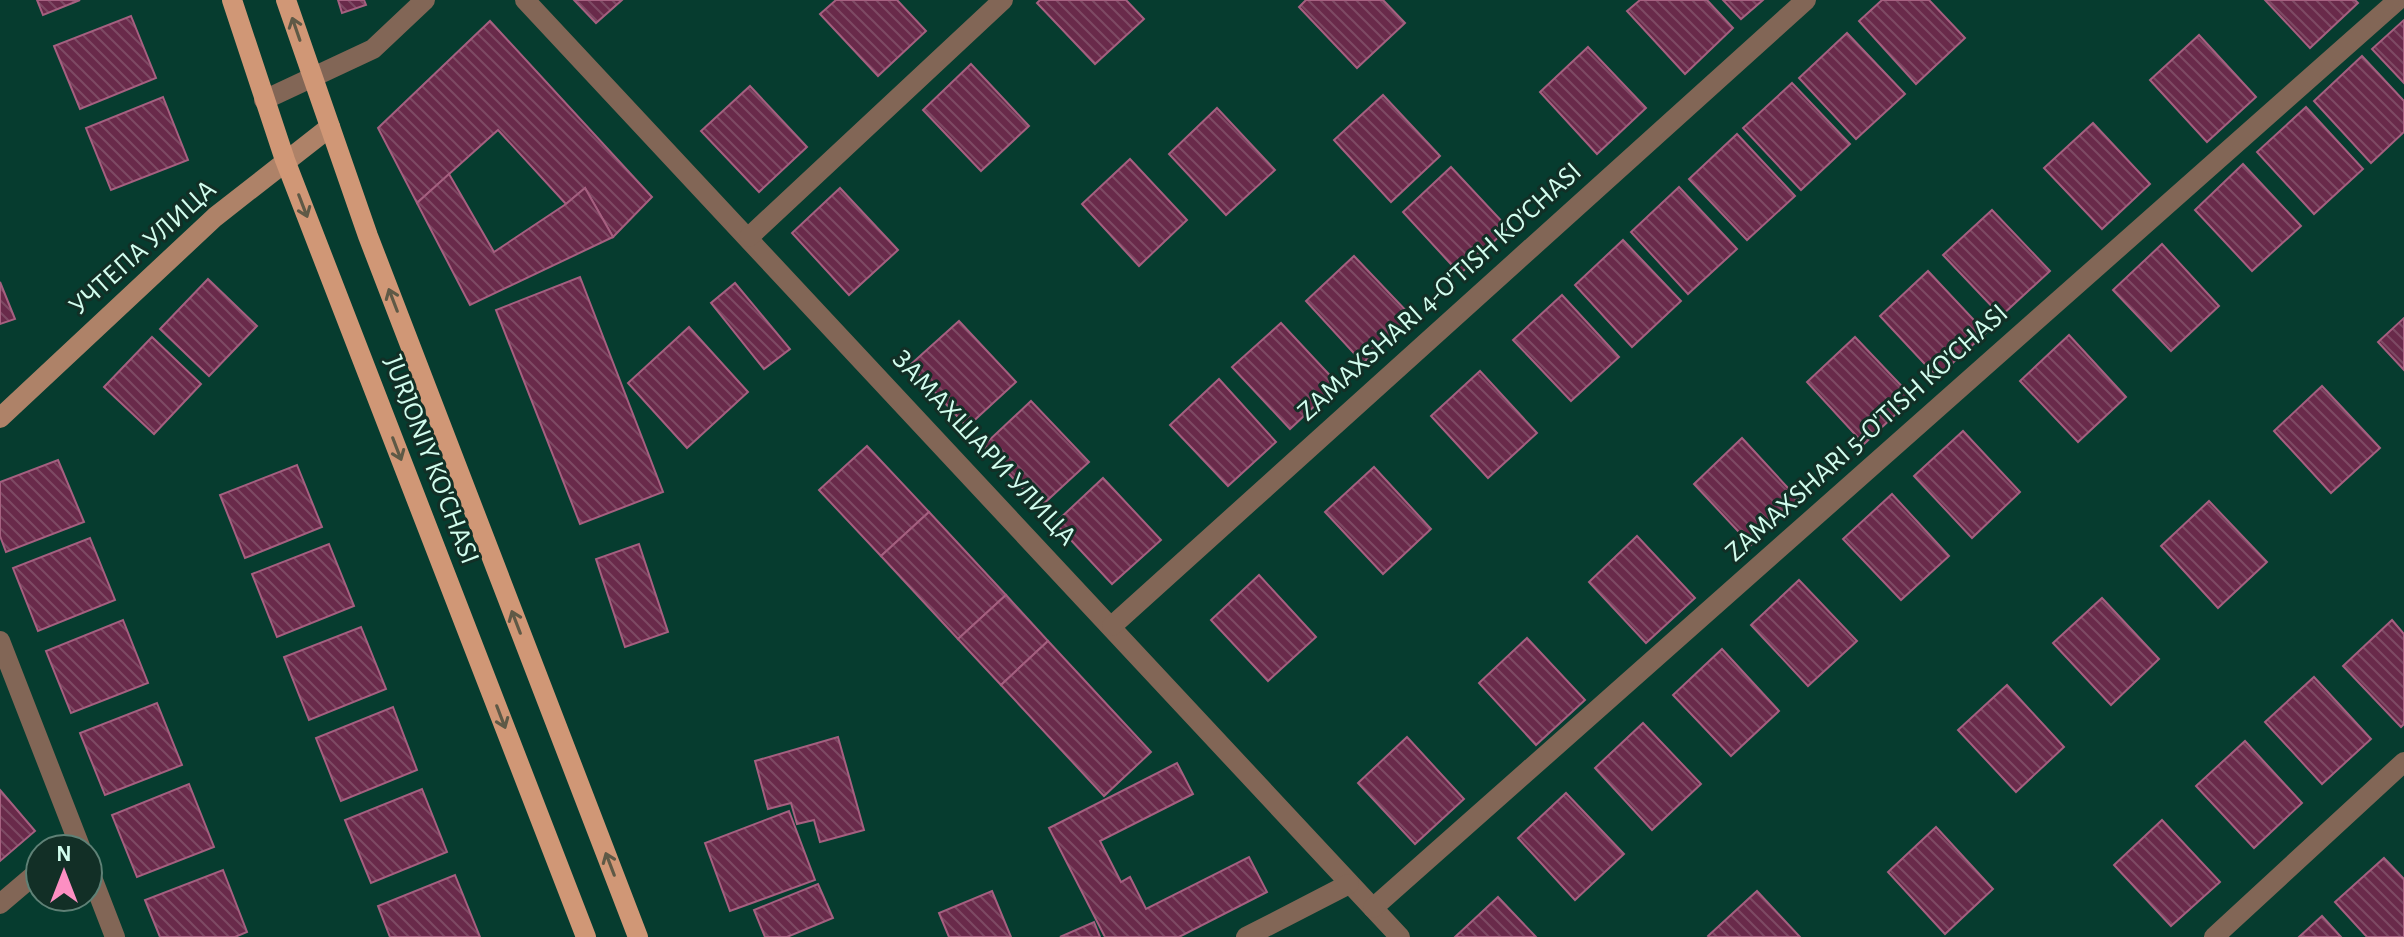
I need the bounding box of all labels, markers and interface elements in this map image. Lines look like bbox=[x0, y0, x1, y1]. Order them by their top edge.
one-way arrow bbox=[288, 17, 302, 42]
street label: ZAMAXSHARI 4-O'TISH KO'CHASI bbox=[1293, 157, 1587, 427]
street label: УЧТЕПА УЛИЦА bbox=[64, 175, 222, 321]
one-way arrow bbox=[297, 193, 311, 218]
one-way arrow bbox=[385, 289, 399, 313]
street label: ZAMAXSHARI 5-O'TISH KO'CHASI bbox=[1720, 299, 2014, 567]
street label: ЗАМАХШАРИ УЛИЦА bbox=[887, 345, 1081, 551]
street label: JURJONIY KO'CHASI bbox=[378, 352, 484, 568]
one-way arrow bbox=[391, 436, 405, 460]
one-way arrow bbox=[508, 610, 522, 634]
one-way arrow bbox=[495, 704, 509, 729]
north arrow bbox=[24, 833, 104, 913]
text: N bbox=[56, 843, 72, 865]
one-way arrow bbox=[601, 852, 616, 877]

